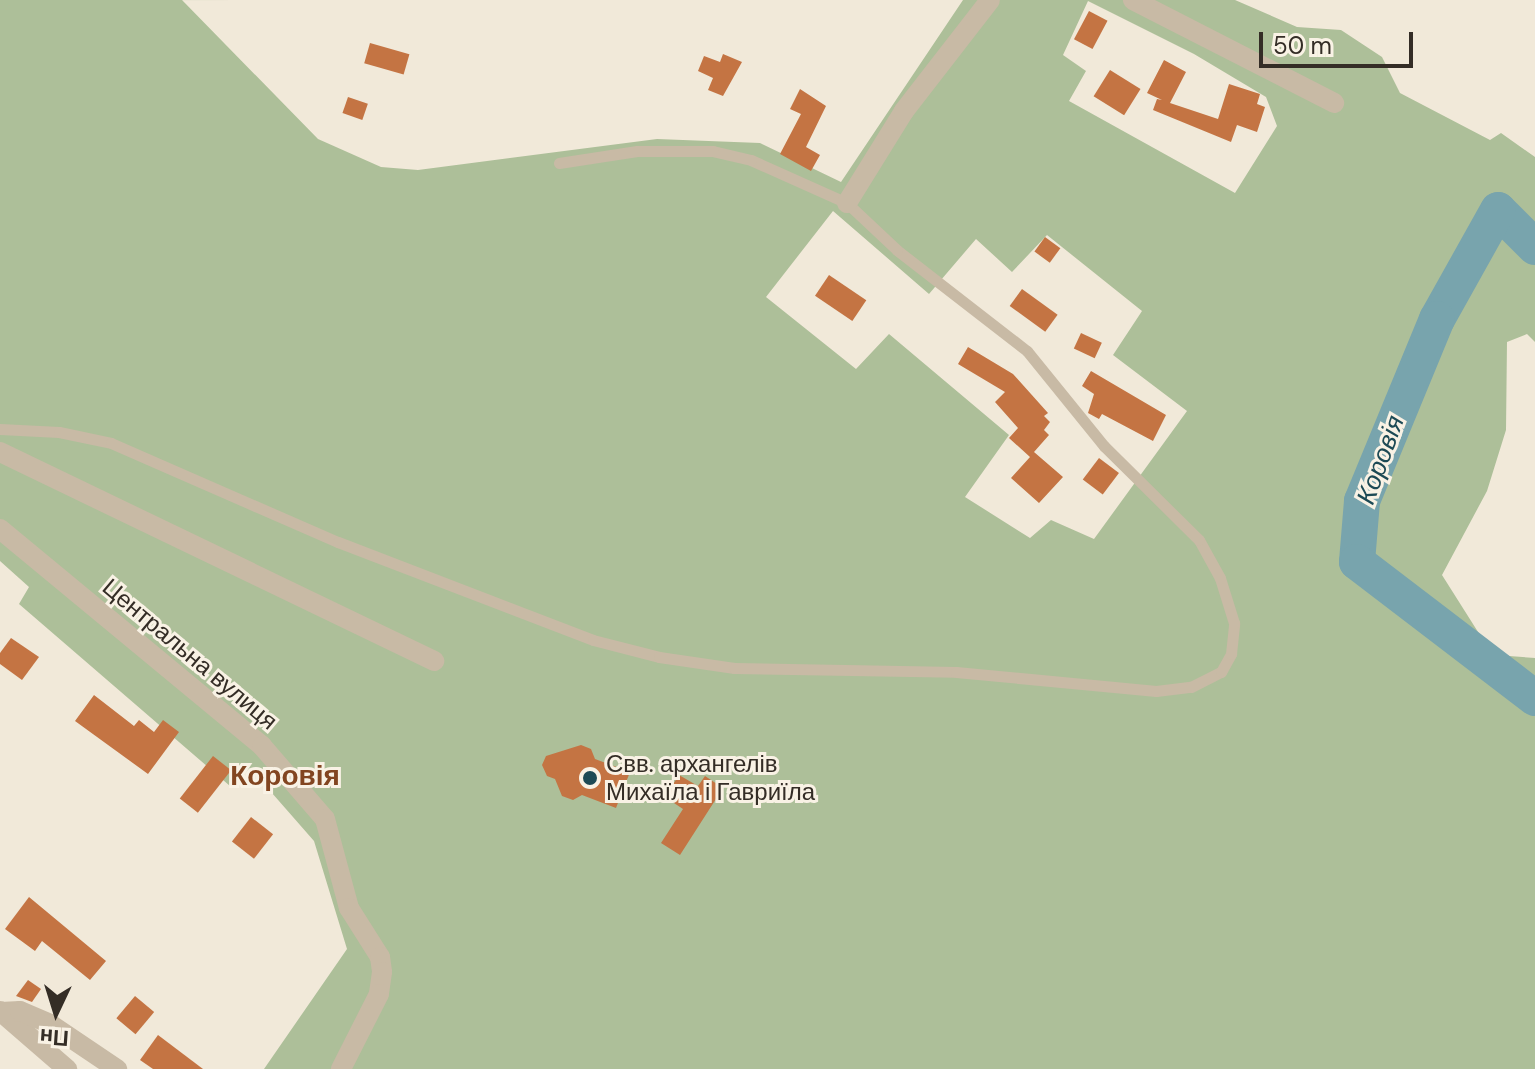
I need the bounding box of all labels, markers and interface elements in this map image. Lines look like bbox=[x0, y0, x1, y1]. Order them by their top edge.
scale bar bbox=[1263, 16, 1417, 66]
text: 50 m bbox=[1273, 30, 1332, 61]
water label: Коровія bbox=[1351, 411, 1411, 509]
street label: Центральна вулиця bbox=[97, 572, 283, 736]
place label: Свв. архангелів Михаїла і Гавриїла bbox=[606, 750, 815, 806]
district label: Коровія bbox=[230, 759, 340, 793]
marker: Свв. архангелів Михаїла і Гавриїла bbox=[581, 769, 599, 787]
north arrow bbox=[16, 973, 96, 1053]
text: Пн bbox=[39, 1022, 70, 1053]

